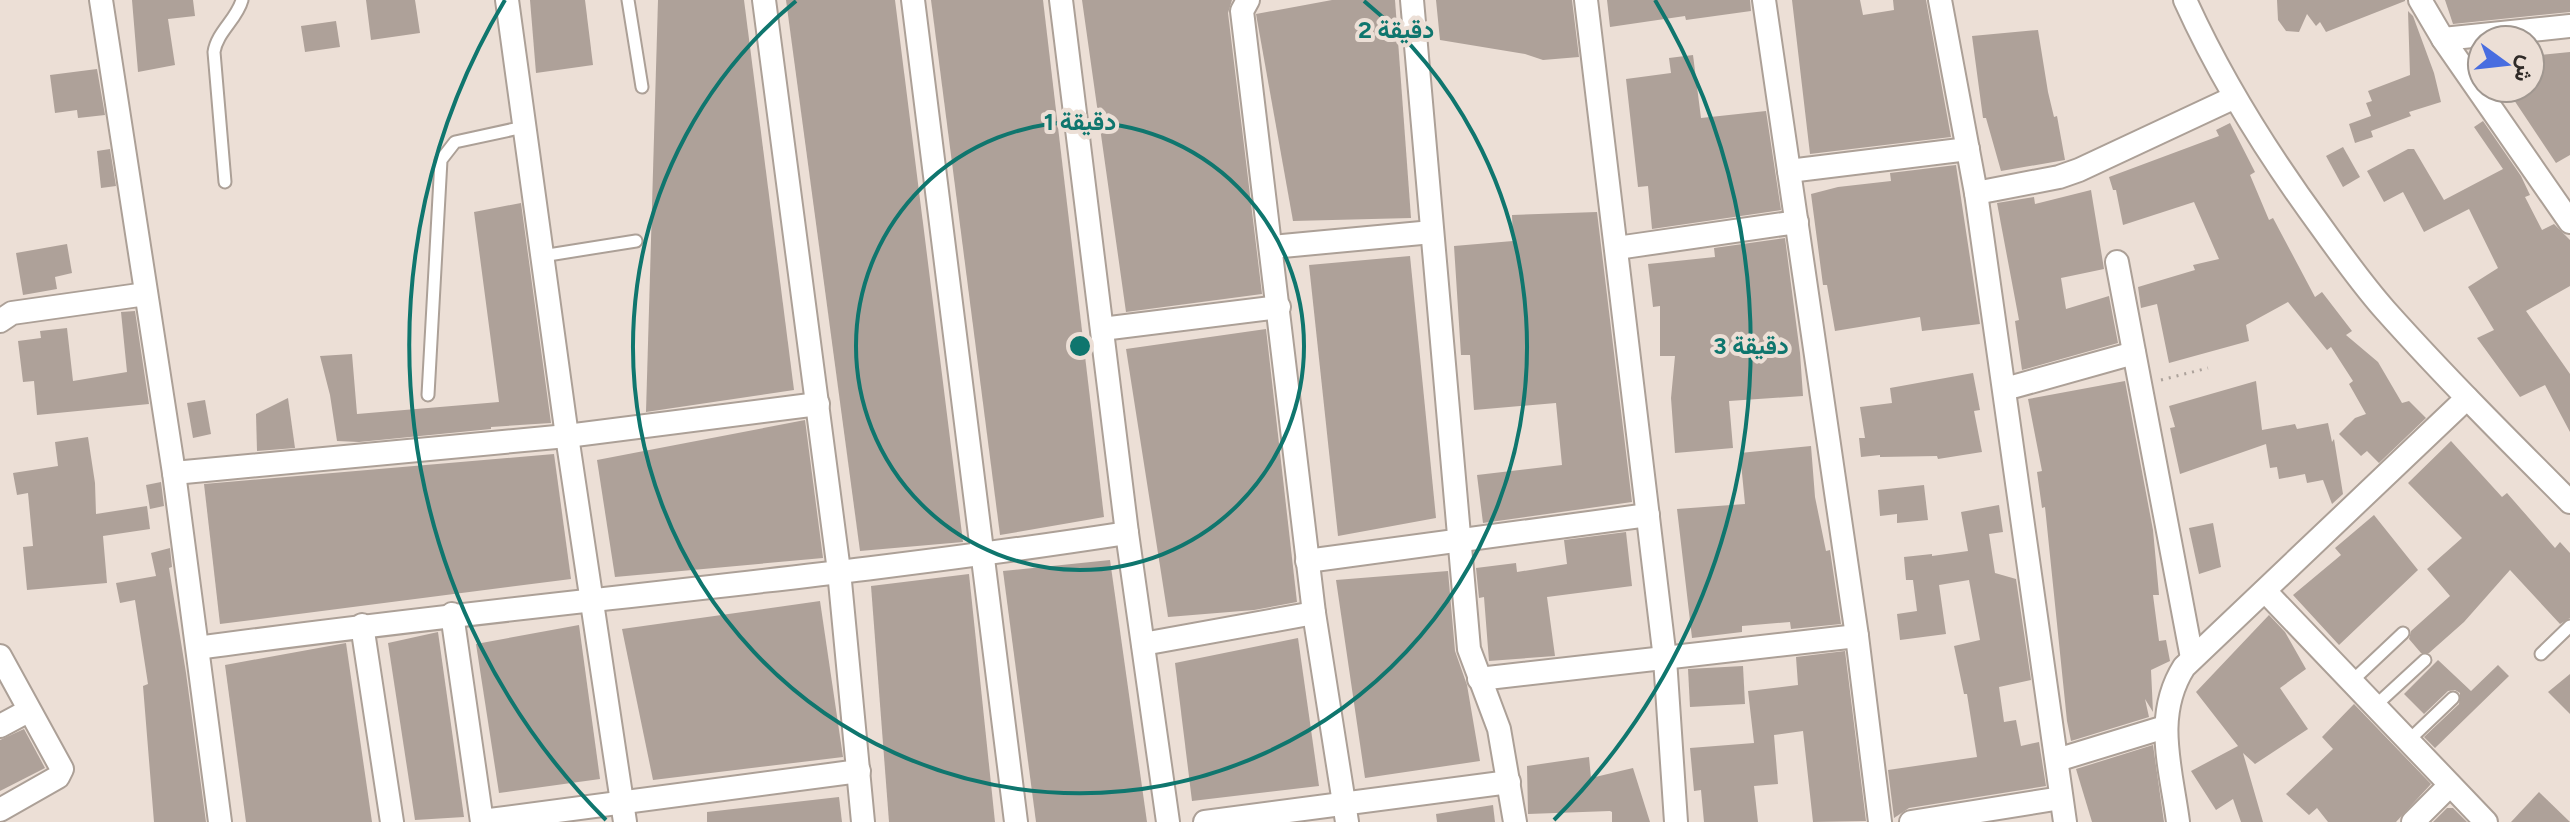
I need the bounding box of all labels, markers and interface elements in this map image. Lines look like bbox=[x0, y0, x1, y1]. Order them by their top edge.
text: 2 دقيقة bbox=[1358, 15, 1434, 44]
north arrow bbox=[2466, 24, 2546, 104]
text: ش bbox=[2508, 53, 2541, 85]
text: 1 دقيقة bbox=[1044, 107, 1116, 136]
text: 3 دقيقة bbox=[1713, 331, 1789, 360]
centre of rings bbox=[1066, 332, 1094, 360]

